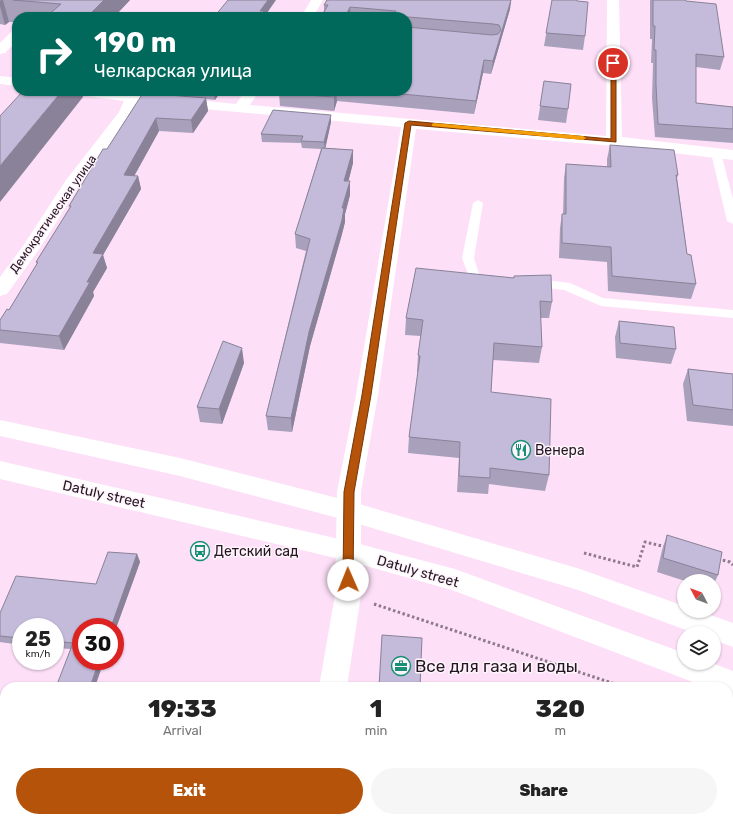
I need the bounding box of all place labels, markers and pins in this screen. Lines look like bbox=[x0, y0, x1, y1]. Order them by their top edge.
pin bbox=[596, 46, 630, 80]
restaurant icon: Венера bbox=[510, 439, 532, 461]
place label: Венера bbox=[535, 442, 585, 459]
bus stop icon: Детский сад bbox=[189, 540, 211, 562]
place label: Детский сад bbox=[214, 543, 299, 560]
office icon: Все для газа и воды bbox=[390, 655, 412, 677]
place label: Все для газа и воды bbox=[415, 656, 578, 676]

